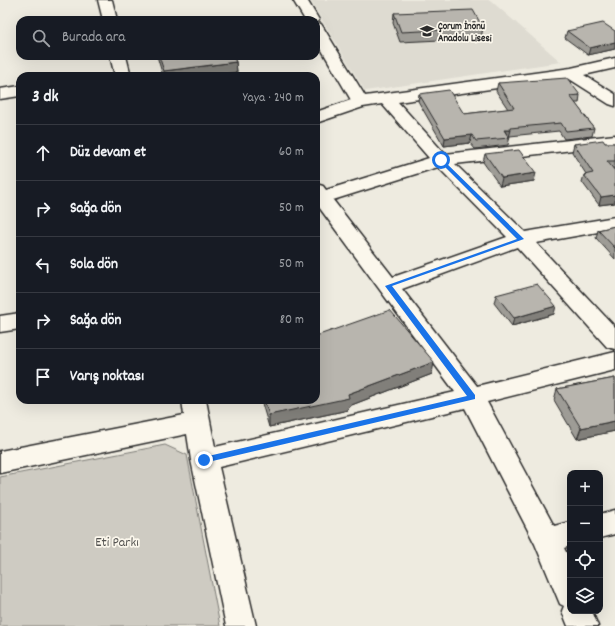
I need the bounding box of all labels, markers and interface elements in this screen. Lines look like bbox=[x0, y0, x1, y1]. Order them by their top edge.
search box bbox=[16, 16, 320, 60]
place label: Çorum İnönü Anadolu Lisesi bbox=[438, 20, 492, 46]
school or university icon: Çorum İnönü Anadolu Lisesi bbox=[419, 23, 435, 39]
icon: search bbox=[30, 27, 52, 49]
text: Burada ara bbox=[62, 27, 125, 49]
text: 3 dk bbox=[32, 86, 58, 110]
text: Yaya · 240 m bbox=[243, 89, 304, 108]
icon: ahead bbox=[32, 142, 54, 164]
text: Düz devam et bbox=[70, 142, 146, 164]
text: 60 m bbox=[279, 143, 304, 162]
route start bbox=[432, 151, 450, 169]
icon: right bbox=[32, 198, 54, 220]
text: Sağa dön bbox=[70, 198, 121, 220]
text: 50 m bbox=[279, 199, 304, 218]
icon: left bbox=[32, 254, 54, 276]
text: Sola dön bbox=[70, 254, 118, 276]
text: 50 m bbox=[279, 255, 304, 274]
icon: right bbox=[32, 310, 54, 332]
text: Sağa dön bbox=[70, 310, 121, 332]
text: 80 m bbox=[280, 311, 304, 330]
icon: arrive bbox=[32, 366, 54, 388]
text: Varış noktası bbox=[70, 366, 144, 388]
route end bbox=[195, 451, 213, 469]
map controls bbox=[567, 470, 603, 614]
button: + bbox=[567, 470, 603, 506]
button: − bbox=[567, 506, 603, 542]
park label: Eti Parkı bbox=[95, 533, 139, 553]
button: locate bbox=[567, 542, 603, 578]
button: layers bbox=[567, 578, 603, 614]

